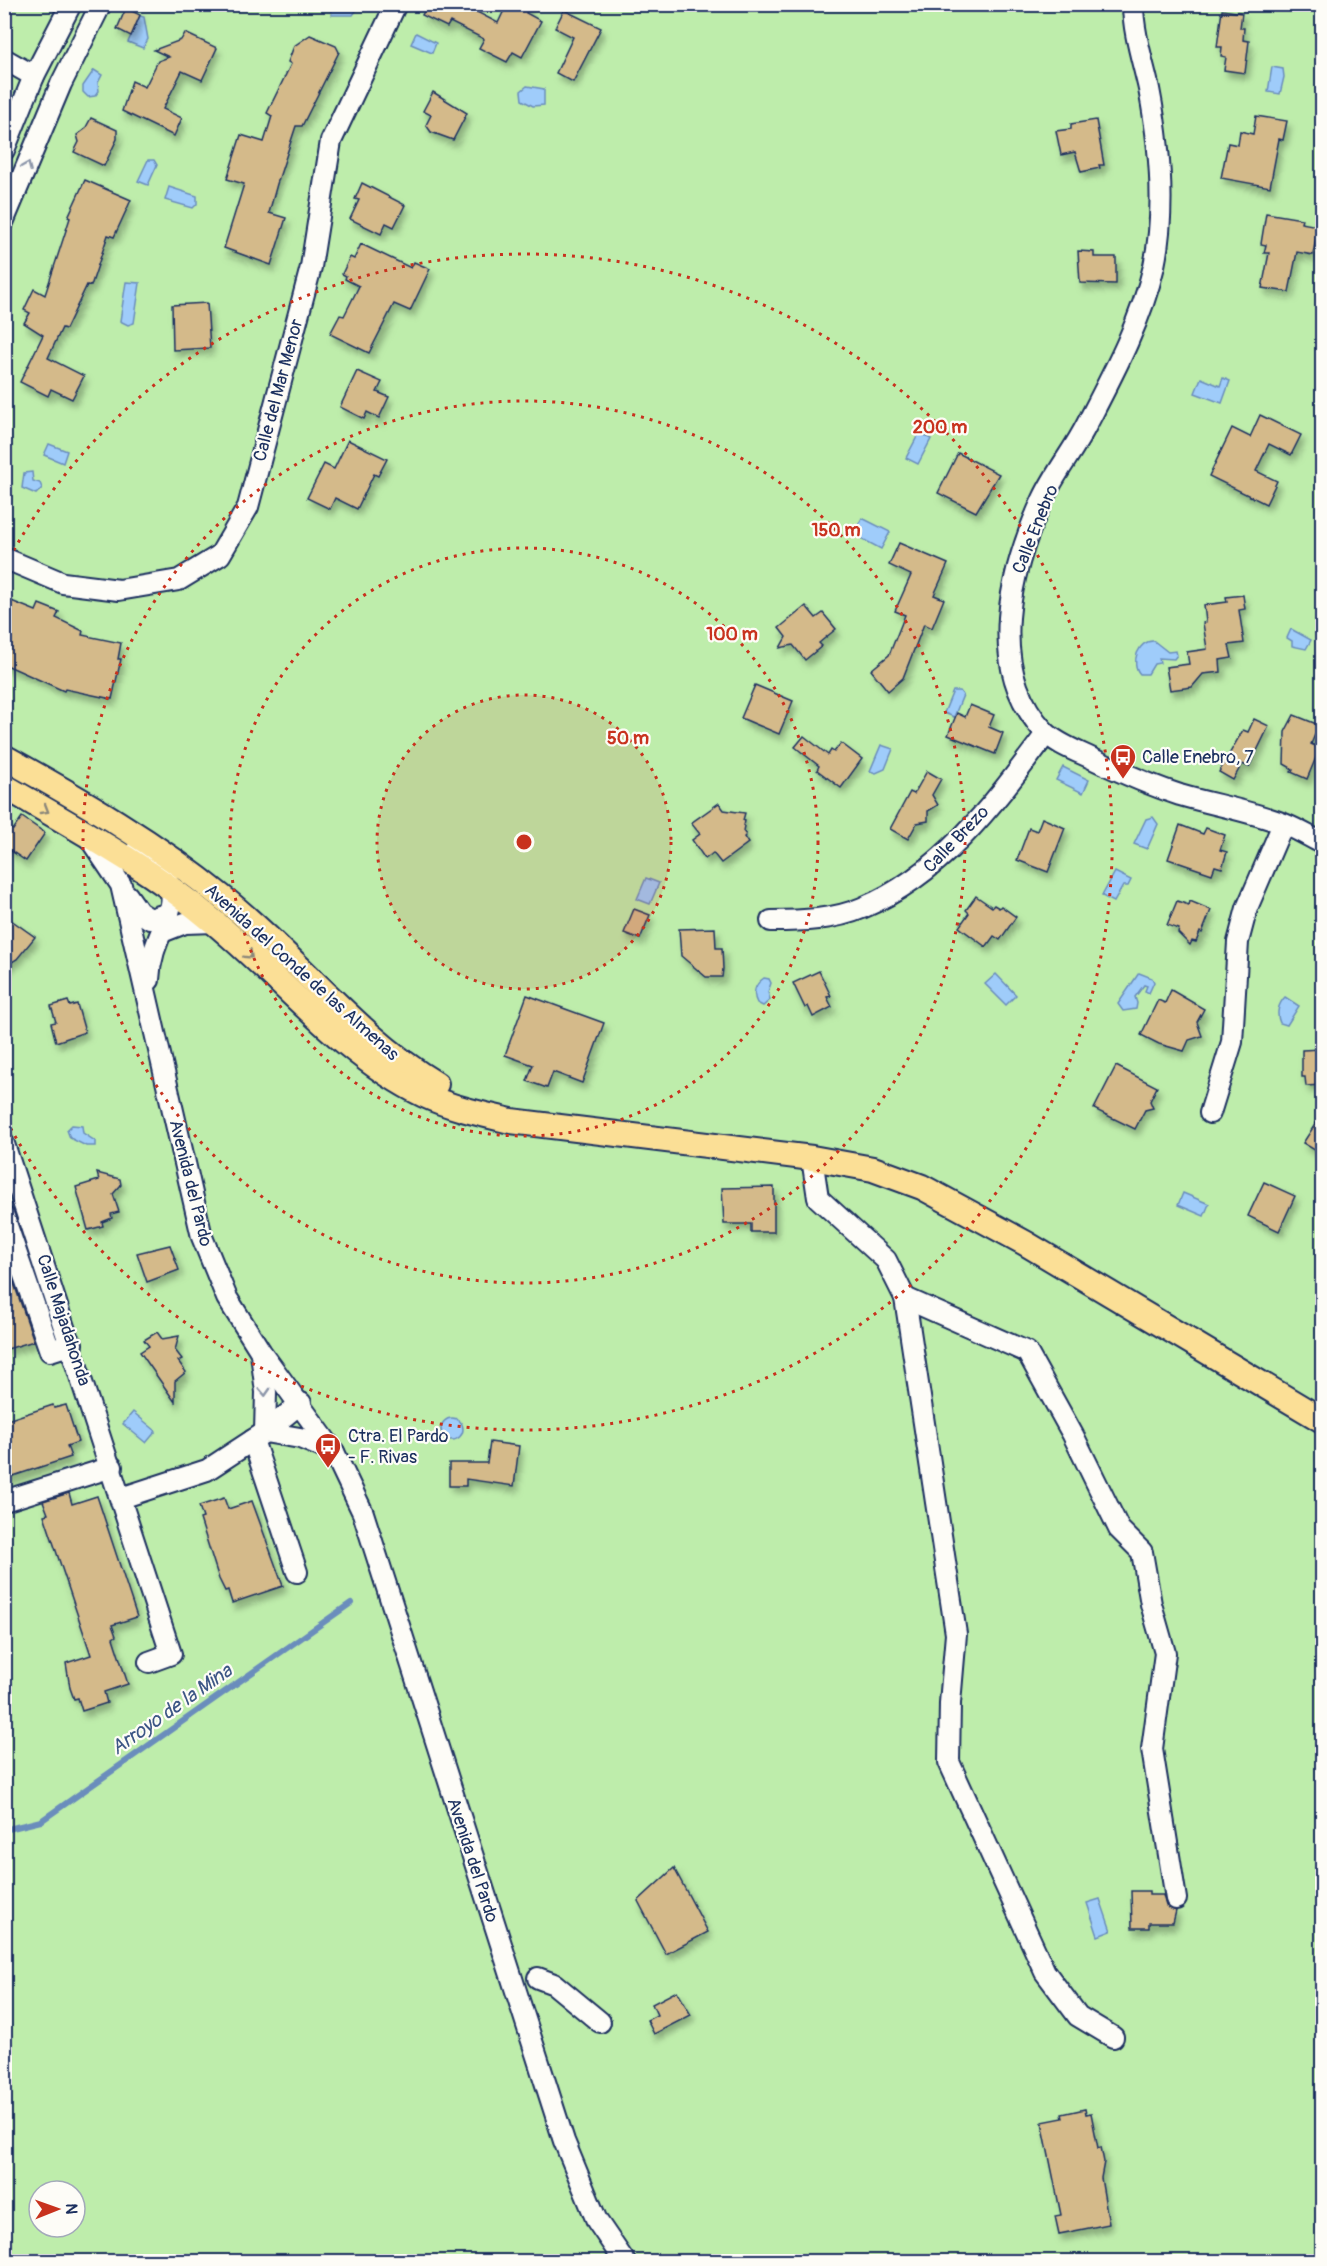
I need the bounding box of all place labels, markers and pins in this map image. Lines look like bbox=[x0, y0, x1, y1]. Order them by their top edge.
bus stop icon: Calle Enebro, 7 bbox=[1108, 742, 1138, 780]
place label: Calle Enebro, 7 bbox=[1142, 746, 1254, 769]
centre of rings bbox=[514, 832, 534, 852]
place label: Ctra. El Pardo - F. Rivas bbox=[348, 1425, 449, 1469]
bus stop icon: Ctra. El Pardo - F. Rivas bbox=[313, 1431, 343, 1469]

